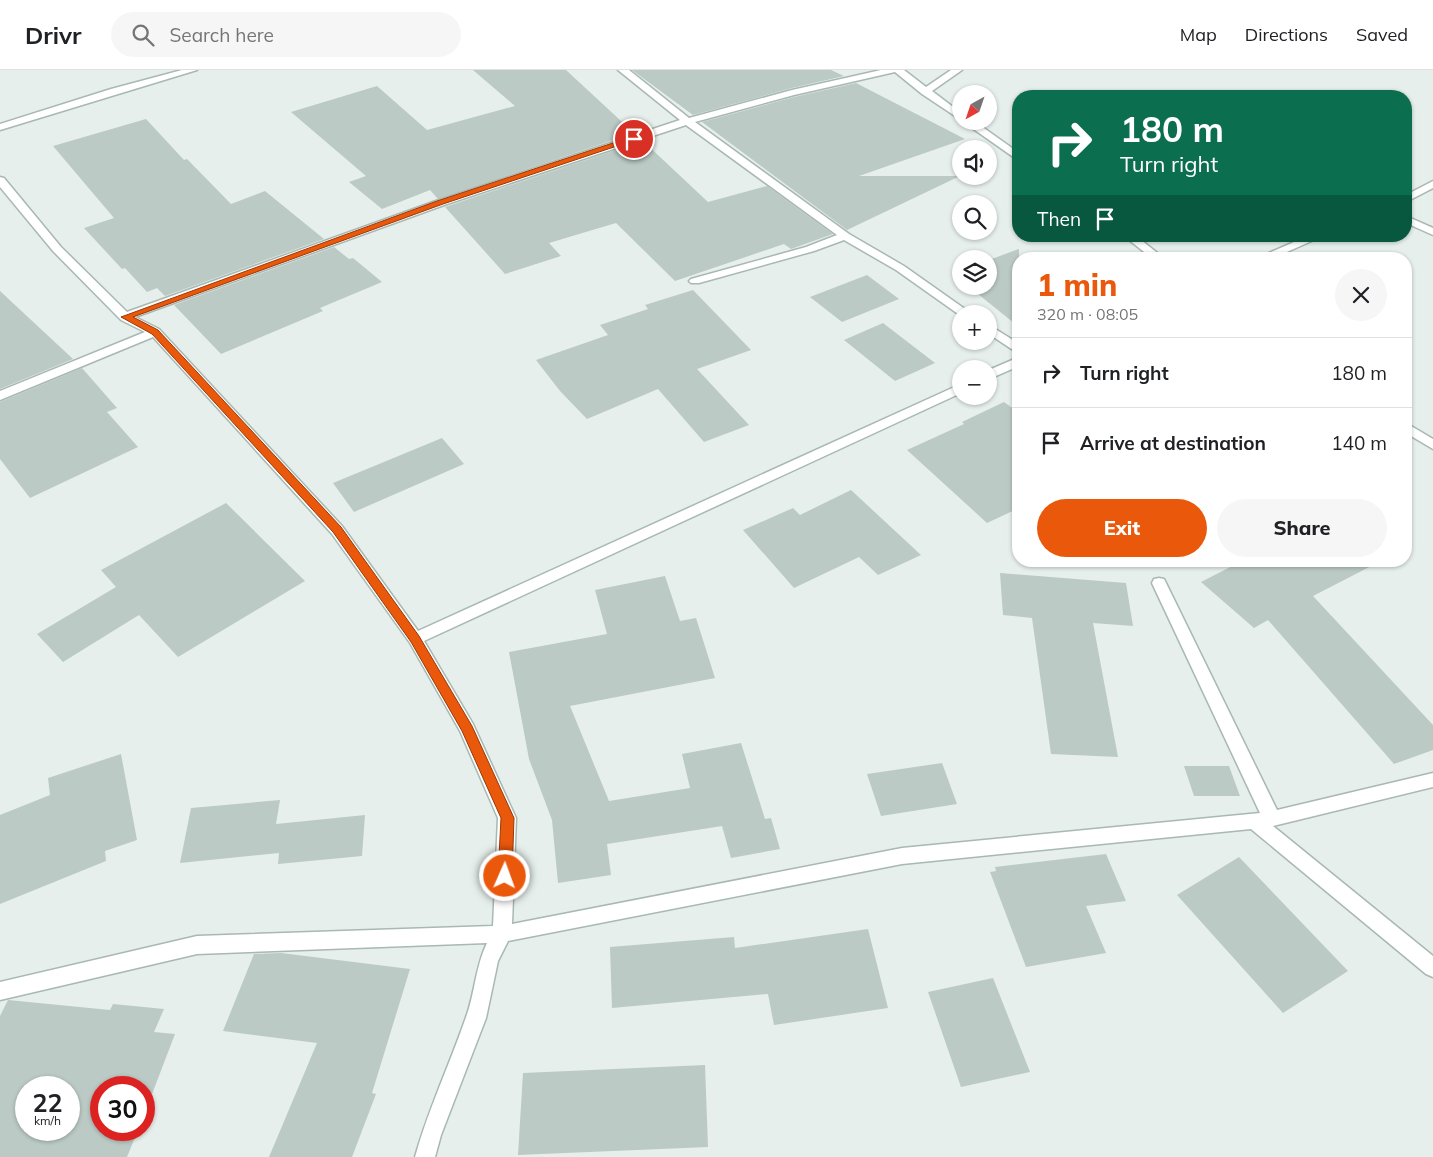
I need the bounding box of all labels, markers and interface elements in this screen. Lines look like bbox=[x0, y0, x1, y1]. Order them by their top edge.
search box bbox=[111, 12, 461, 57]
text: Drivr bbox=[25, 20, 81, 50]
icon: search bbox=[129, 21, 157, 49]
text: Search here bbox=[169, 23, 274, 47]
text: Map bbox=[1180, 23, 1217, 46]
text: Directions bbox=[1245, 23, 1328, 46]
text: Saved bbox=[1356, 23, 1408, 46]
north arrow bbox=[952, 85, 998, 130]
map controls bbox=[952, 85, 997, 405]
text: 180 m bbox=[1120, 107, 1224, 151]
icon: right bbox=[1037, 110, 1102, 175]
pin bbox=[613, 118, 655, 160]
icon: arrive bbox=[620, 125, 648, 153]
button: sound bbox=[952, 140, 997, 185]
text: Turn right bbox=[1120, 150, 1218, 178]
button: search bbox=[952, 195, 997, 240]
icon: arrive bbox=[1091, 205, 1119, 233]
text: Then bbox=[1037, 207, 1081, 231]
button: layers bbox=[952, 250, 997, 295]
text: 1 min bbox=[1037, 266, 1117, 304]
button: close bbox=[1335, 269, 1387, 321]
text: 320 m · 08:05 bbox=[1037, 304, 1138, 324]
button: + bbox=[952, 305, 997, 350]
icon: right bbox=[1037, 359, 1065, 387]
button: − bbox=[952, 360, 997, 405]
text: Turn right bbox=[1080, 361, 1169, 385]
text: 180 m bbox=[1331, 361, 1387, 385]
icon: arrive bbox=[1037, 429, 1065, 457]
text: Arrive at destination bbox=[1080, 431, 1266, 455]
text: 140 m bbox=[1331, 431, 1387, 455]
button: Exit bbox=[1037, 499, 1207, 557]
button: Share bbox=[1217, 499, 1387, 557]
position arrow bbox=[478, 849, 530, 901]
speed limit sign: 30 bbox=[90, 1076, 155, 1141]
text: 22 bbox=[32, 1087, 63, 1118]
text: km/h bbox=[34, 1113, 61, 1128]

